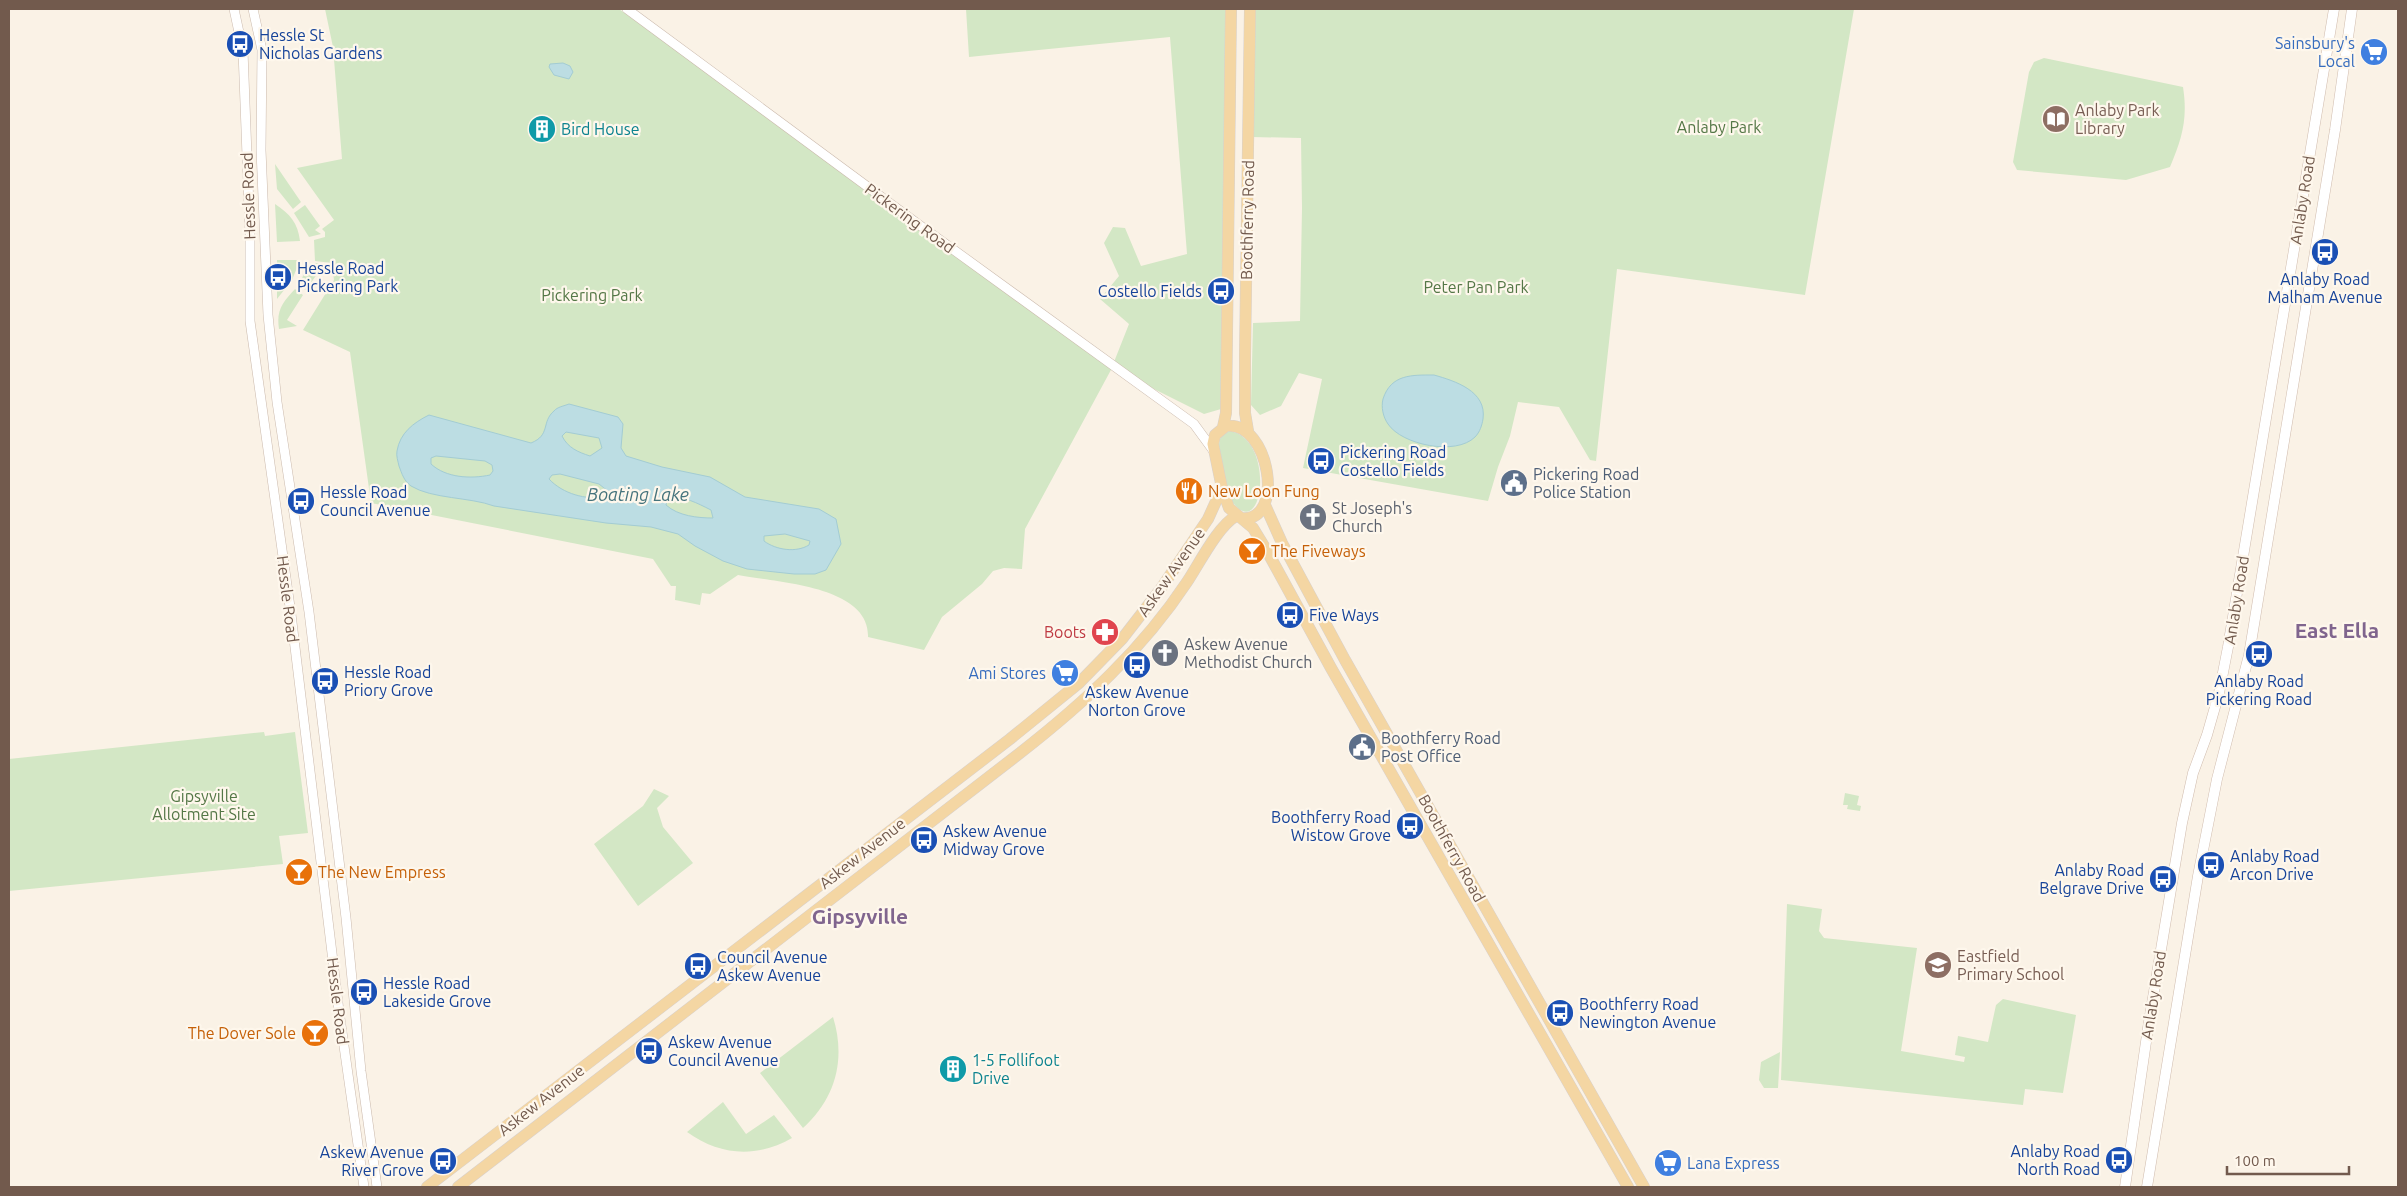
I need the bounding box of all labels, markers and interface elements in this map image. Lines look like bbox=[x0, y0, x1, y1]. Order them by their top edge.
place label: Hessle St Nicholas Gardens bbox=[259, 26, 383, 62]
bus stop icon: Hessle St Nicholas Gardens bbox=[225, 29, 255, 59]
place label: Sainsbury's Local bbox=[2275, 34, 2355, 70]
supermarket icon: Sainsbury's Local bbox=[2359, 37, 2389, 67]
place label: Anlaby Park Library bbox=[2075, 101, 2159, 137]
library icon: Anlaby Park Library bbox=[2041, 104, 2071, 134]
building icon: Bird House bbox=[527, 114, 557, 144]
park label: Anlaby Park bbox=[1677, 118, 1761, 136]
place label: Bird House bbox=[561, 120, 640, 138]
street label: Hessle Road bbox=[237, 152, 259, 240]
street label: Anlaby Road bbox=[2286, 154, 2318, 246]
street label: Boothferry Road bbox=[1237, 160, 1257, 280]
street label: Pickering Road bbox=[862, 179, 958, 257]
bus stop icon: Anlaby Road Malham Avenue bbox=[2310, 237, 2340, 267]
place label: Hessle Road Pickering Park bbox=[297, 259, 398, 295]
bus stop icon: Hessle Road Pickering Park bbox=[263, 262, 293, 292]
place label: Anlaby Road Malham Avenue bbox=[2267, 270, 2383, 306]
bus stop icon: Costello Fields bbox=[1206, 276, 1236, 306]
park label: Peter Pan Park bbox=[1423, 278, 1529, 296]
place label: Costello Fields bbox=[1098, 282, 1202, 300]
park label: Pickering Park bbox=[541, 286, 643, 304]
place label: Pickering Road Costello Fields bbox=[1340, 443, 1446, 479]
bus stop icon: Pickering Road Costello Fields bbox=[1306, 446, 1336, 476]
place label: Pickering Road Police Station bbox=[1533, 465, 1639, 501]
public building icon: Pickering Road Police Station bbox=[1499, 468, 1529, 498]
restaurant icon: New Loon Fung bbox=[1174, 476, 1204, 506]
place label: New Loon Fung bbox=[1208, 482, 1320, 500]
place label: Hessle Road Council Avenue bbox=[320, 483, 431, 519]
water label: Boating Lake bbox=[587, 484, 689, 504]
bus stop icon: Hessle Road Council Avenue bbox=[286, 486, 316, 516]
place label: St Joseph's Church bbox=[1332, 499, 1412, 535]
church icon: St Joseph's Church bbox=[1298, 502, 1328, 532]
street label: Askew Avenue bbox=[1134, 524, 1208, 620]
bar icon: The Fiveways bbox=[1237, 536, 1267, 566]
place label: The Fiveways bbox=[1271, 542, 1366, 560]
street label: Anlaby Road bbox=[2220, 554, 2252, 646]
street label: Hessle Road bbox=[274, 555, 302, 643]
bus stop icon: Five Ways bbox=[1275, 600, 1305, 630]
place label: Five Ways bbox=[1309, 606, 1379, 624]
pharmacy icon: Boots bbox=[1090, 617, 1120, 647]
district label: East Ella bbox=[2295, 618, 2379, 642]
place label: Boots bbox=[1044, 623, 1086, 641]
place label: Askew Avenue Methodist Church bbox=[1184, 635, 1312, 671]
church icon: Askew Avenue Methodist Church bbox=[1150, 638, 1180, 668]
bus stop icon: Anlaby Road Pickering Road bbox=[2244, 639, 2274, 669]
bus stop icon: Askew Avenue Norton Grove bbox=[1122, 650, 1152, 680]
supermarket icon: Ami Stores bbox=[1050, 658, 1080, 688]
place label: Hessle Road Priory Grove bbox=[344, 663, 433, 699]
place label: Ami Stores bbox=[968, 664, 1046, 682]
bus stop icon: Hessle Road Priory Grove bbox=[310, 666, 340, 696]
place label: Anlaby Road Pickering Road bbox=[2206, 672, 2312, 708]
place label: Askew Avenue Norton Grove bbox=[1085, 683, 1189, 719]
place label: Boothferry Road Post Office bbox=[1381, 729, 1501, 765]
public building icon: Boothferry Road Post Office bbox=[1347, 732, 1377, 762]
park label: Gipsyville Allotment Site bbox=[152, 787, 256, 823]
street label: Boothferry Road bbox=[1415, 791, 1489, 905]
place label: Boothferry Road Wistow Grove bbox=[1271, 808, 1391, 844]
bus stop icon: Boothferry Road Wistow Grove bbox=[1395, 811, 1425, 841]
street label: Askew Avenue bbox=[815, 814, 909, 892]
place label: Askew Avenue Midway Grove bbox=[943, 822, 1047, 858]
bus stop icon: Askew Avenue Midway Grove bbox=[909, 825, 939, 855]
place label: Anlaby Road Arcon Drive bbox=[2230, 847, 2320, 883]
bus stop icon: Anlaby Road Arcon Drive bbox=[2196, 850, 2226, 880]
bar icon: The New Empress bbox=[284, 857, 314, 887]
place label: Anlaby Road Belgrave Drive bbox=[2039, 861, 2144, 897]
place label: The New Empress bbox=[318, 863, 446, 881]
bus stop icon: Anlaby Road Belgrave Drive bbox=[2148, 864, 2178, 894]
district label: Gipsyville bbox=[812, 904, 908, 928]
place label: Eastfield Primary School bbox=[1957, 947, 2064, 983]
place label: Council Avenue Askew Avenue bbox=[717, 948, 828, 984]
street label: Anlaby Road bbox=[2137, 949, 2169, 1041]
school or university icon: Eastfield Primary School bbox=[1923, 950, 1953, 980]
bus stop icon: Council Avenue Askew Avenue bbox=[683, 951, 713, 981]
street label: Hessle Road bbox=[324, 957, 352, 1045]
place label: Hessle Road Lakeside Grove bbox=[383, 974, 491, 1010]
bus stop icon: Hessle Road Lakeside Grove bbox=[349, 977, 379, 1007]
place label: Boothferry Road Newington Avenue bbox=[1579, 995, 1716, 1031]
bus stop icon: Boothferry Road Newington Avenue bbox=[1545, 998, 1575, 1028]
bar icon: The Dover Sole bbox=[300, 1018, 330, 1048]
place label: The Dover Sole bbox=[188, 1024, 296, 1042]
place label: Askew Avenue Council Avenue bbox=[668, 1033, 779, 1069]
bus stop icon: Askew Avenue Council Avenue bbox=[634, 1036, 664, 1066]
place label: 1-5 Follifoot Drive bbox=[972, 1051, 1060, 1087]
building icon: 1-5 Follifoot Drive bbox=[938, 1054, 968, 1084]
street label: Askew Avenue bbox=[494, 1061, 588, 1139]
place label: Anlaby Road North Road bbox=[2010, 1142, 2100, 1178]
place label: Askew Avenue River Grove bbox=[320, 1143, 424, 1179]
scale bar bbox=[2227, 1144, 2350, 1176]
bus stop icon: Anlaby Road North Road bbox=[2104, 1145, 2134, 1175]
bus stop icon: Askew Avenue River Grove bbox=[428, 1146, 458, 1176]
supermarket icon: Lana Express bbox=[1653, 1148, 1683, 1178]
text: 100 m bbox=[2234, 1152, 2276, 1169]
place label: Lana Express bbox=[1687, 1154, 1780, 1172]

